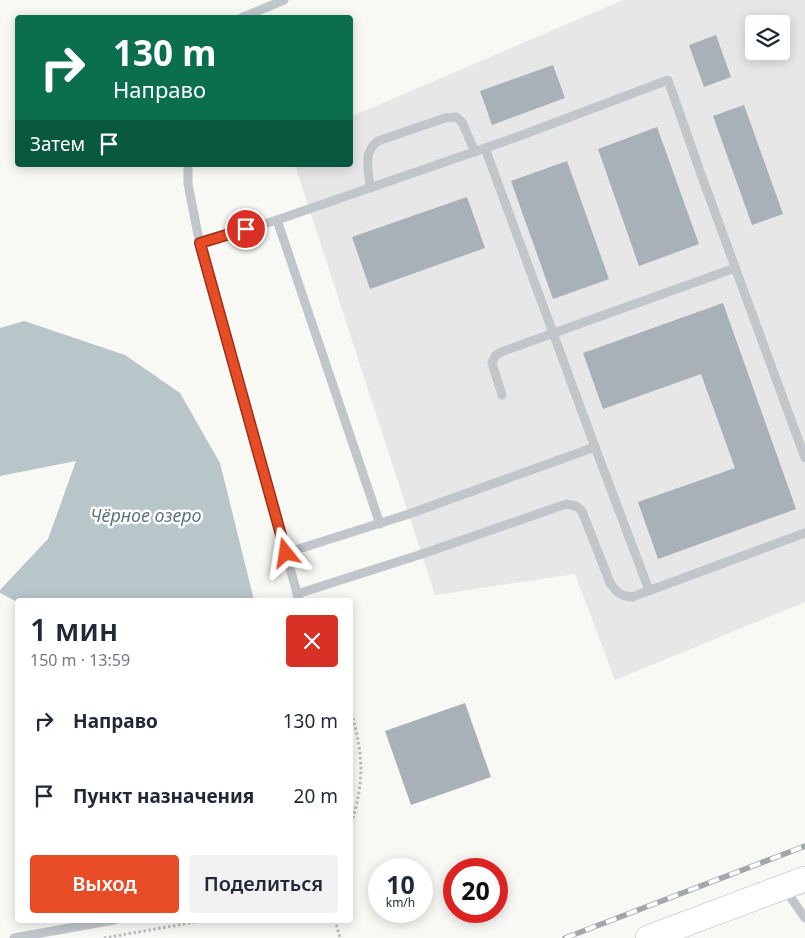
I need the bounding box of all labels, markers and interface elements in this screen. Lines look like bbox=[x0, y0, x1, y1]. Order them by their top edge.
map controls bbox=[745, 15, 790, 60]
button: layers bbox=[745, 15, 790, 60]
text: 130 m bbox=[113, 29, 216, 76]
icon: right bbox=[30, 35, 95, 100]
text: Направо bbox=[113, 74, 206, 104]
icon: arrive bbox=[95, 130, 123, 158]
text: Затем bbox=[30, 131, 85, 157]
pin bbox=[225, 208, 267, 250]
icon: arrive bbox=[232, 215, 260, 243]
water label: Чёрное озеро bbox=[90, 503, 202, 527]
position arrow bbox=[259, 526, 311, 578]
text: 1 мин bbox=[30, 609, 118, 650]
button: close bbox=[286, 615, 338, 667]
text: 150 m · 13:59 bbox=[30, 649, 130, 671]
icon: right bbox=[30, 707, 58, 735]
text: Направо bbox=[73, 708, 158, 734]
text: 130 m bbox=[283, 708, 338, 734]
icon: arrive bbox=[30, 782, 58, 810]
text: Пункт назначения bbox=[73, 783, 254, 809]
text: 20 m bbox=[294, 783, 338, 809]
button: Выход bbox=[30, 855, 179, 913]
button: Поделиться bbox=[189, 855, 338, 913]
speed limit sign: 20 bbox=[443, 858, 508, 923]
text: 10 bbox=[386, 867, 415, 901]
text: km/h bbox=[386, 894, 415, 911]

